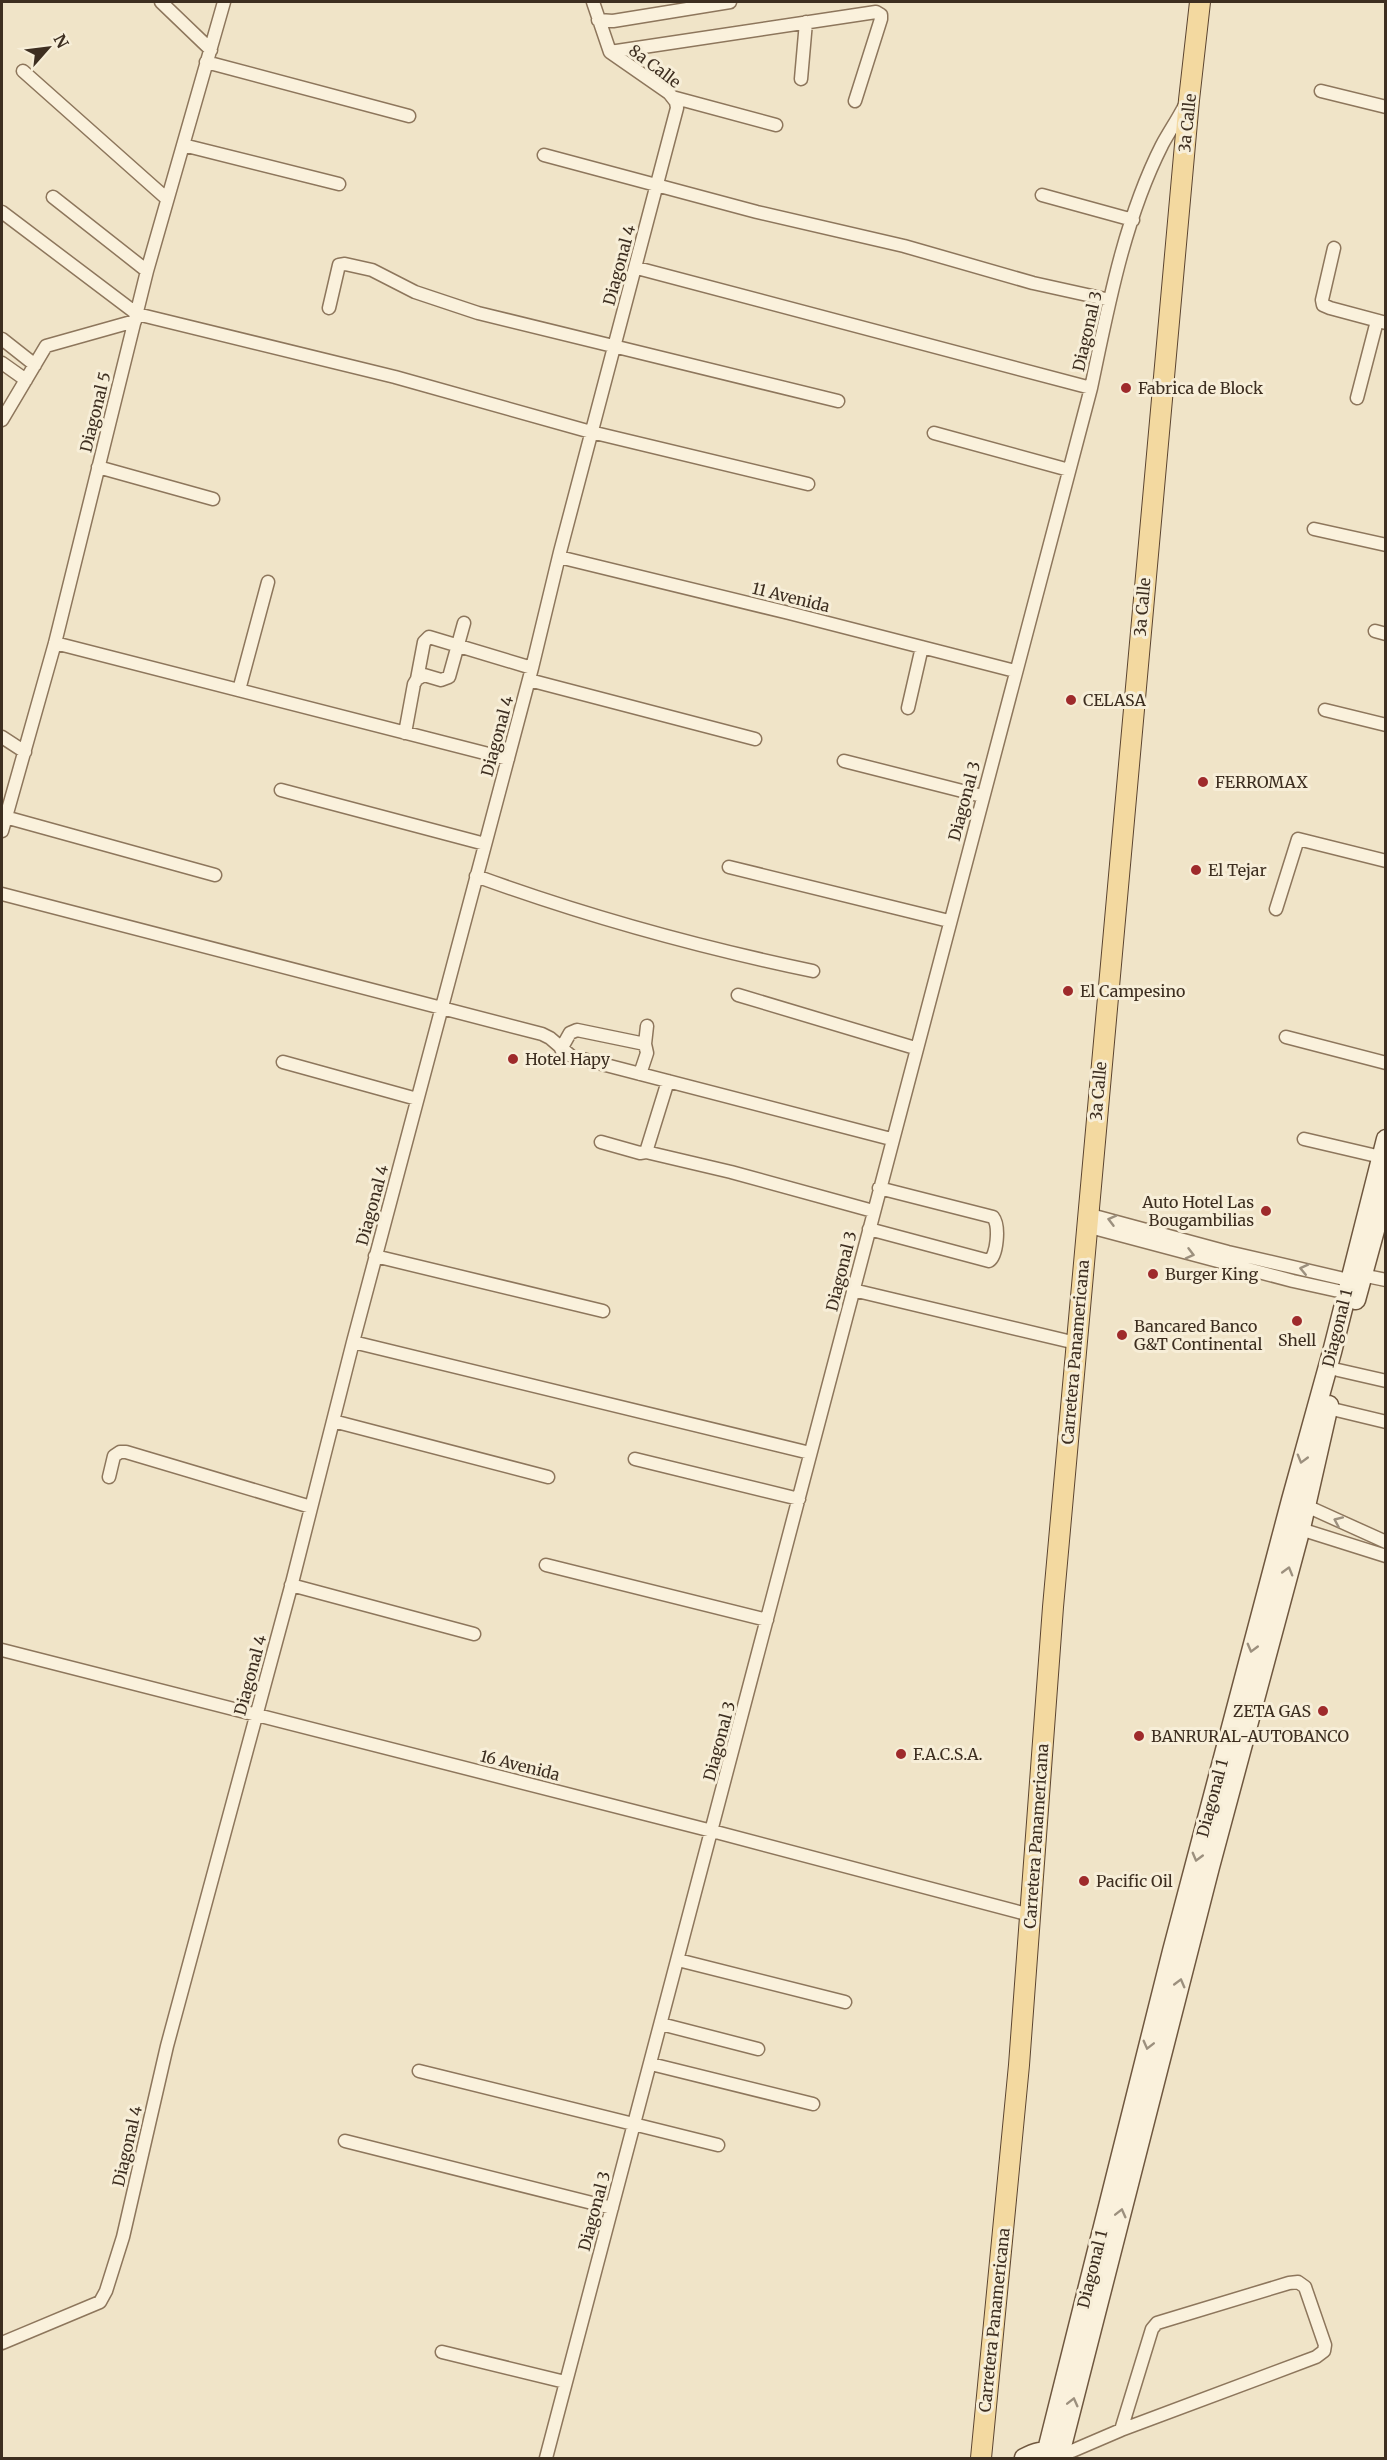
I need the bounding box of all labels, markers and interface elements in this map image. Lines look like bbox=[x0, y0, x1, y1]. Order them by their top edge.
north arrow bbox=[18, 18, 78, 78]
text: N bbox=[49, 31, 73, 52]
street label: 8a Calle bbox=[625, 40, 685, 92]
street label: 3a Calle bbox=[1174, 93, 1200, 153]
street label: Diagonal 4 bbox=[599, 222, 639, 307]
street label: Diagonal 3 bbox=[1068, 289, 1106, 373]
street label: Diagonal 5 bbox=[75, 370, 115, 454]
place label: Fabrica de Block bbox=[1138, 378, 1264, 398]
marker: Fabrica de Block bbox=[1119, 381, 1133, 395]
street label: 3a Calle bbox=[1129, 577, 1155, 637]
street label: 11 Avenida bbox=[750, 578, 832, 616]
place label: CELASA bbox=[1083, 690, 1147, 710]
street label: Diagonal 4 bbox=[477, 693, 517, 778]
marker: CELASA bbox=[1064, 693, 1078, 707]
street label: Diagonal 3 bbox=[944, 759, 984, 843]
place label: FERROMAX bbox=[1215, 772, 1308, 792]
marker: FERROMAX bbox=[1196, 775, 1210, 789]
place label: El Tejar bbox=[1208, 860, 1267, 880]
marker: El Tejar bbox=[1189, 863, 1203, 877]
place label: El Campesino bbox=[1080, 981, 1185, 1001]
marker: El Campesino bbox=[1061, 984, 1075, 998]
place label: Hotel Hapy bbox=[525, 1049, 611, 1069]
marker: Hotel Hapy bbox=[506, 1052, 520, 1066]
street label: 3a Calle bbox=[1085, 1061, 1111, 1121]
street label: Diagonal 4 bbox=[352, 1162, 392, 1247]
place label: Auto Hotel Las Bougambilias bbox=[1141, 1192, 1254, 1230]
marker: Auto Hotel Las Bougambilias bbox=[1259, 1204, 1273, 1218]
one-way arrow bbox=[1107, 1215, 1117, 1228]
street label: Diagonal 3 bbox=[821, 1229, 861, 1313]
one-way arrow bbox=[1185, 1246, 1195, 1259]
street label: Carretera Panamericana bbox=[1057, 1258, 1093, 1445]
place label: Burger King bbox=[1165, 1264, 1258, 1284]
one-way arrow bbox=[1299, 1264, 1309, 1277]
marker: Burger King bbox=[1146, 1267, 1160, 1281]
street label: Diagonal 1 bbox=[1318, 1287, 1356, 1369]
marker: Shell bbox=[1290, 1314, 1304, 1328]
place label: Bancared Banco G&T Continental bbox=[1134, 1316, 1262, 1354]
marker: Bancared Banco G&T Continental bbox=[1115, 1328, 1129, 1342]
place label: Shell bbox=[1278, 1330, 1316, 1350]
one-way arrow bbox=[1297, 1453, 1309, 1464]
one-way arrow bbox=[1333, 1516, 1344, 1528]
one-way arrow bbox=[1281, 1566, 1294, 1576]
street label: Diagonal 4 bbox=[230, 1632, 270, 1717]
one-way arrow bbox=[1246, 1643, 1259, 1653]
street label: Diagonal 3 bbox=[699, 1699, 739, 1783]
place label: ZETA GAS bbox=[1233, 1701, 1311, 1721]
marker: ZETA GAS bbox=[1316, 1704, 1330, 1718]
place label: BANRURAL-AUTOBANCO bbox=[1151, 1726, 1350, 1746]
marker: BANRURAL-AUTOBANCO bbox=[1132, 1729, 1146, 1743]
street label: Carretera Panamericana bbox=[1020, 1742, 1052, 1929]
place label: F.A.C.S.A. bbox=[913, 1744, 983, 1764]
street label: 16 Avenida bbox=[478, 1745, 562, 1785]
marker: F.A.C.S.A. bbox=[894, 1747, 908, 1761]
street label: Diagonal 1 bbox=[1192, 1757, 1232, 1839]
one-way arrow bbox=[1191, 1851, 1204, 1861]
place label: Pacific Oil bbox=[1096, 1871, 1173, 1891]
marker: Pacific Oil bbox=[1077, 1874, 1091, 1888]
one-way arrow bbox=[1172, 1978, 1185, 1988]
one-way arrow bbox=[1143, 2040, 1156, 2050]
street label: Diagonal 4 bbox=[108, 2103, 146, 2188]
street label: Diagonal 3 bbox=[574, 2169, 614, 2253]
one-way arrow bbox=[1113, 2208, 1126, 2218]
street label: Carretera Panamericana bbox=[974, 2226, 1014, 2413]
street label: Diagonal 1 bbox=[1073, 2228, 1111, 2310]
one-way arrow bbox=[1065, 2397, 1078, 2407]

